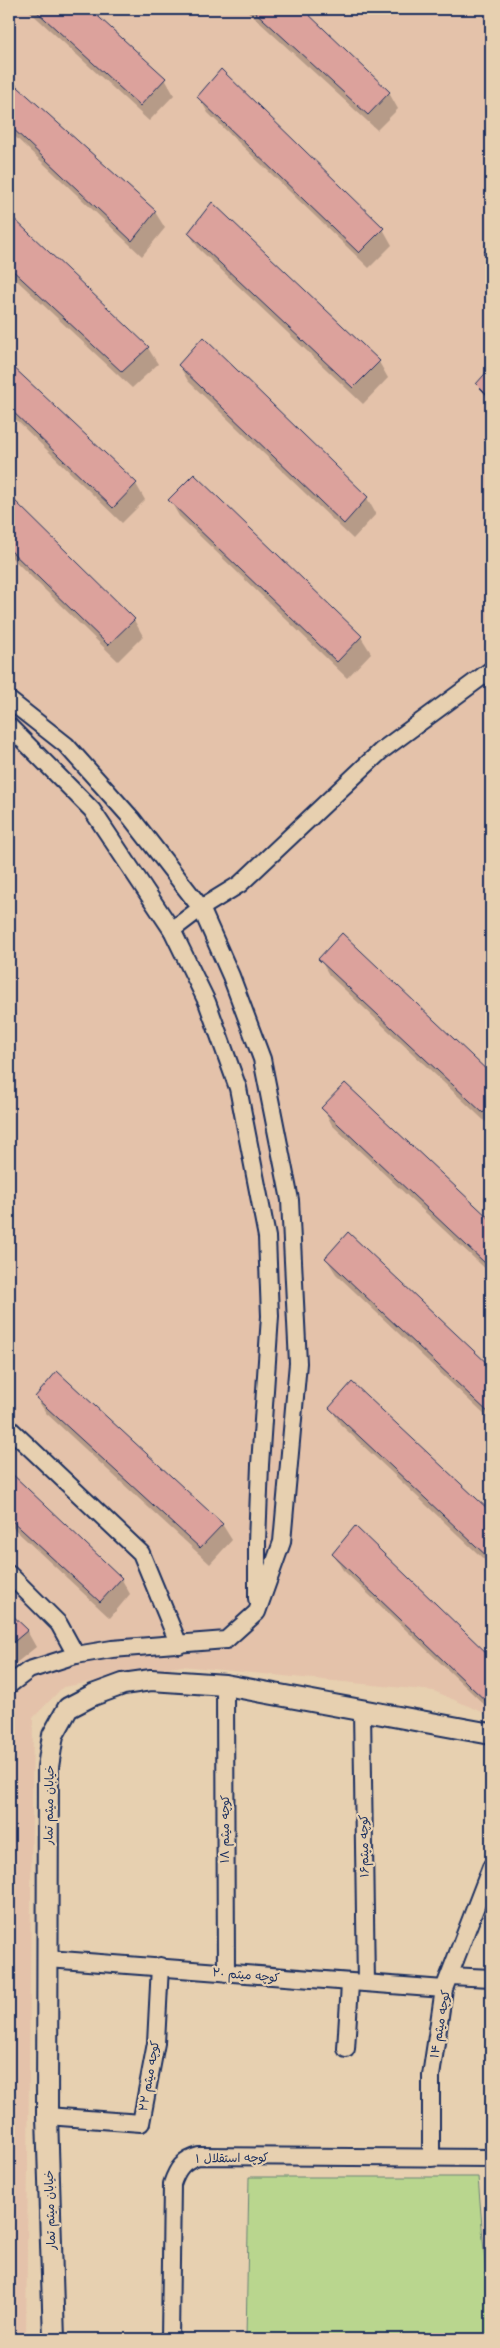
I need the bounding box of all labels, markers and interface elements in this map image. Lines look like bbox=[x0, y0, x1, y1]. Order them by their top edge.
street label: خیابان میثم تمار bbox=[38, 1765, 59, 1846]
street label: کوچه میثم ۱۸ bbox=[215, 1795, 234, 1863]
street label: کوچه میثم۱۶ bbox=[353, 1814, 374, 1878]
street label: کوچه میثم ۲۰ bbox=[212, 1962, 281, 1987]
street label: کوچه میثم ۱۴ bbox=[424, 1988, 455, 2060]
street label: کوچه میثم ۲۲ bbox=[133, 2039, 164, 2113]
street label: کوچه استقلال ۱ bbox=[195, 2147, 269, 2167]
street label: خیابان میثم تمار bbox=[39, 2170, 60, 2251]

